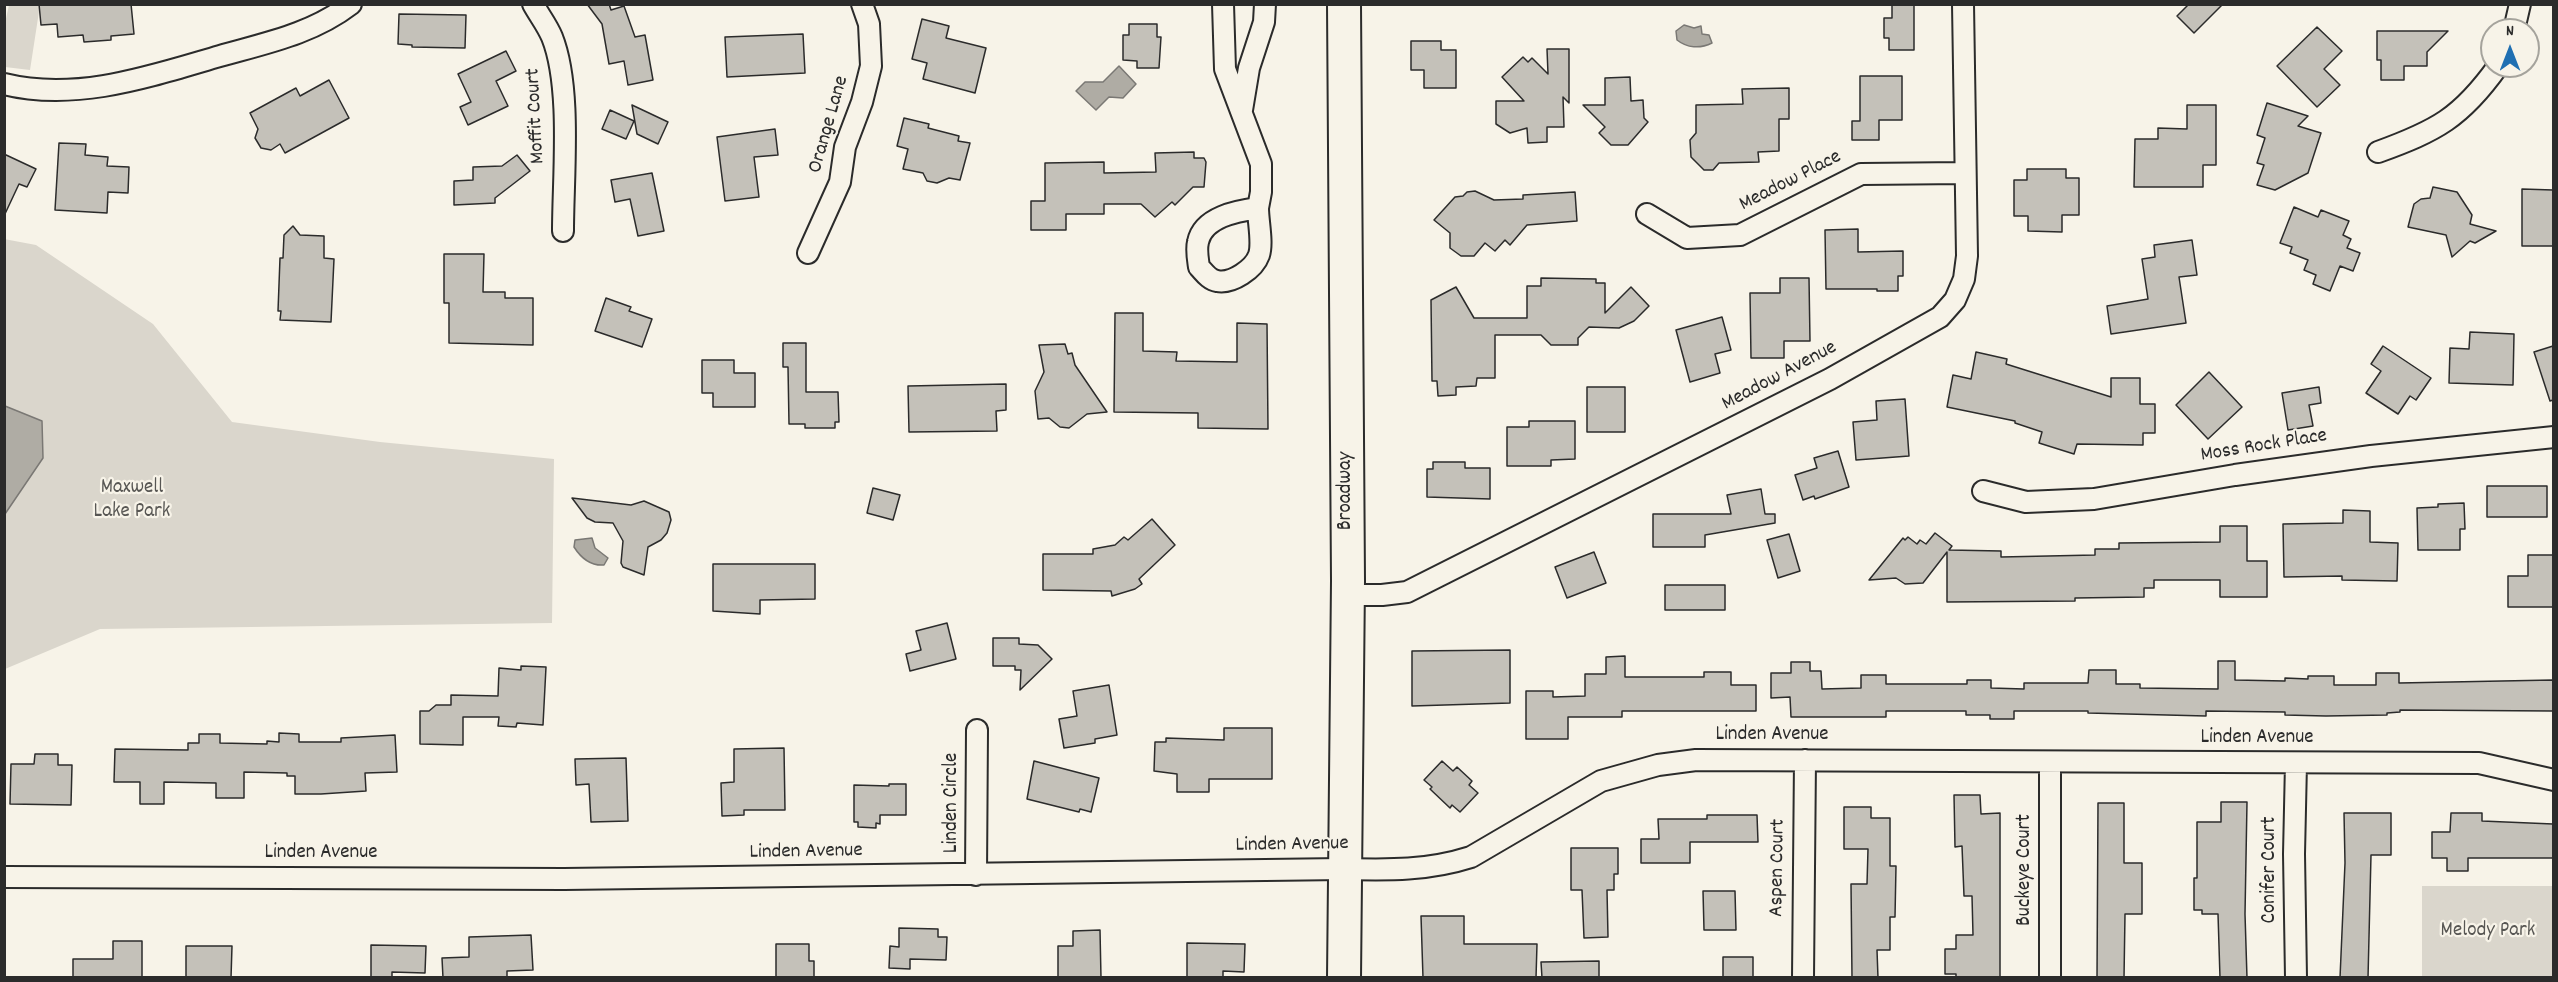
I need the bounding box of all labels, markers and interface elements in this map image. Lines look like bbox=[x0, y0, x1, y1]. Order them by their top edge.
north arrow bbox=[2480, 18, 2540, 78]
text: N bbox=[2506, 20, 2514, 43]
street label: Moffit Court bbox=[522, 67, 552, 165]
street label: Orange Lane bbox=[804, 73, 856, 177]
street label: Meadow Place bbox=[1736, 146, 1846, 218]
street label: Meadow Avenue bbox=[1718, 336, 1842, 418]
street label: Moss Rock Place bbox=[2199, 425, 2329, 469]
street label: Broadway bbox=[1334, 452, 1360, 530]
park label: Maxwell Lake Park bbox=[94, 476, 170, 526]
street label: Linden Avenue bbox=[1715, 723, 1829, 749]
street label: Linden Avenue bbox=[2200, 726, 2314, 752]
street label: Linden Circle bbox=[940, 753, 966, 853]
street label: Buckeye Court bbox=[2013, 814, 2039, 926]
street label: Conifer Court bbox=[2258, 817, 2284, 923]
street label: Aspen Court bbox=[1766, 819, 1792, 917]
street label: Linden Avenue bbox=[1235, 832, 1349, 860]
street label: Linden Avenue bbox=[749, 839, 863, 867]
street label: Linden Avenue bbox=[264, 841, 378, 867]
park label: Melody Park bbox=[2441, 919, 2535, 945]

